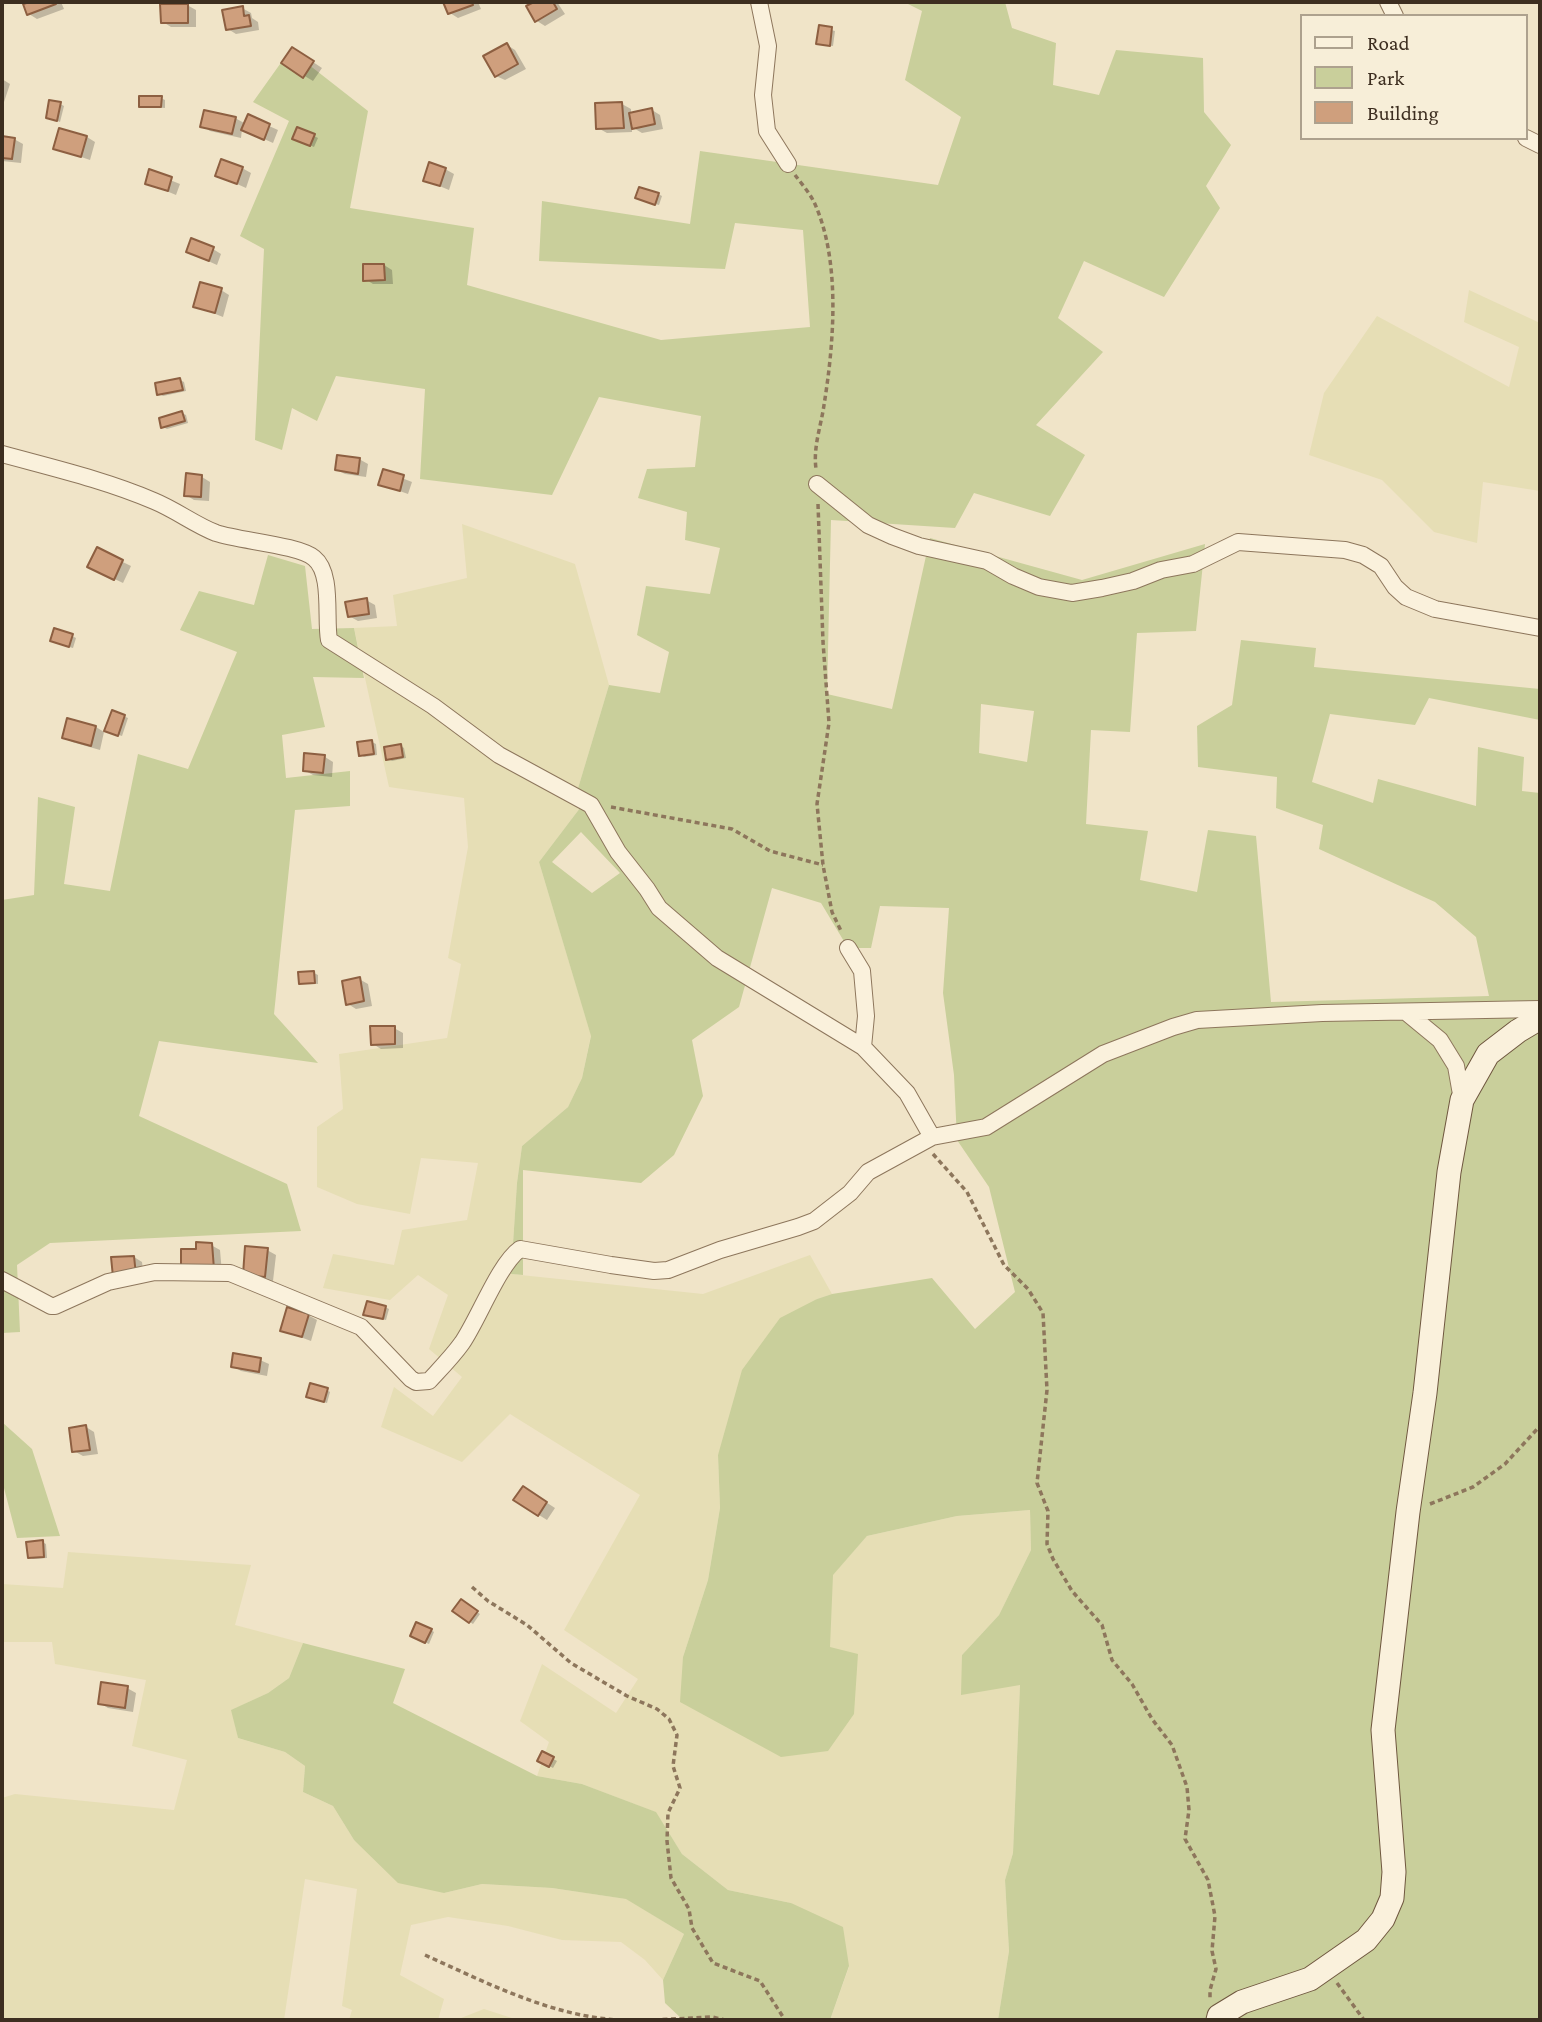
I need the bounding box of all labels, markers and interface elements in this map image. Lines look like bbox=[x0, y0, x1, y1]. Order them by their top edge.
legend bbox=[1300, 14, 1528, 140]
text: Road bbox=[1367, 31, 1410, 55]
text: Park bbox=[1367, 66, 1404, 90]
text: Building bbox=[1367, 101, 1439, 125]

